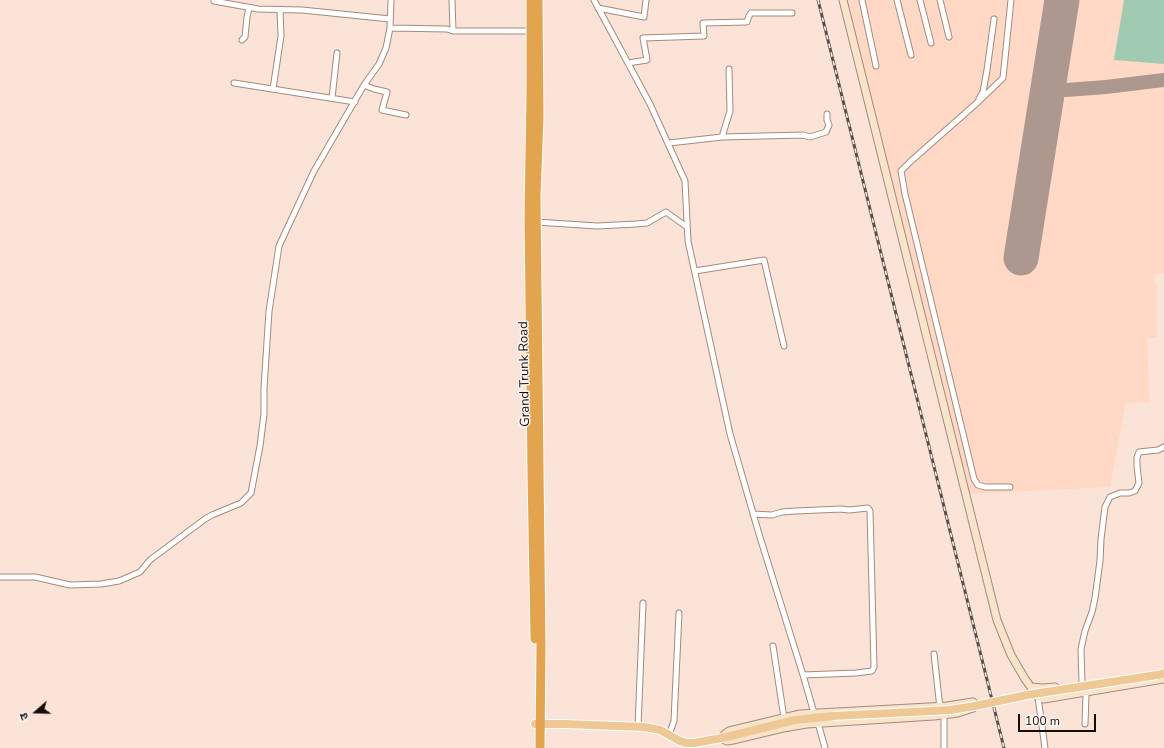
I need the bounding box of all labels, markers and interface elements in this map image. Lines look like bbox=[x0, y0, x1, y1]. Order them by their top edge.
street label: Grand Trunk Road bbox=[516, 321, 534, 427]
north arrow bbox=[16, 692, 56, 732]
scale bar bbox=[1020, 706, 1098, 732]
text: उ bbox=[16, 711, 32, 722]
text: 100 m bbox=[1025, 713, 1060, 729]

